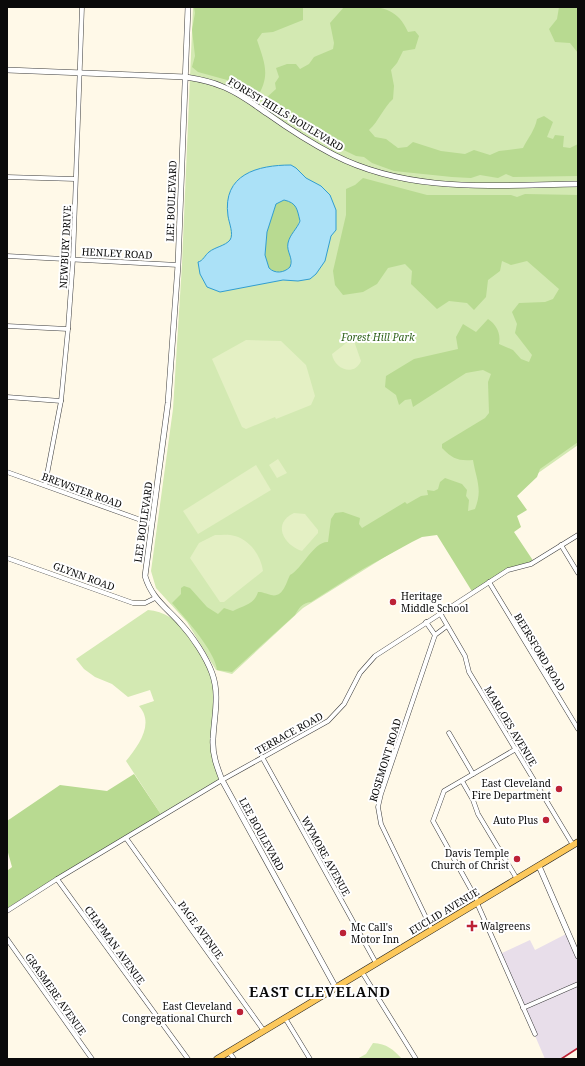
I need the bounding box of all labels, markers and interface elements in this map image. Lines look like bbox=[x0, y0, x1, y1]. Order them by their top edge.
street label: FOREST HILLS BOULEVARD bbox=[226, 74, 346, 154]
street label: LEE BOULEVARD bbox=[163, 160, 179, 242]
street label: NEWBURY DRIVE bbox=[56, 205, 74, 289]
street label: HENLEY ROAD bbox=[81, 244, 153, 262]
park label: Forest Hill Park bbox=[340, 330, 415, 344]
street label: BREWSTER ROAD bbox=[40, 469, 124, 511]
street label: LEE BOULEVARD bbox=[130, 481, 156, 563]
street label: GLYNN ROAD bbox=[51, 558, 117, 594]
place label: Heritage Middle School bbox=[401, 589, 468, 615]
marker: Heritage Middle School bbox=[388, 597, 398, 607]
street label: BEERSFORD ROAD bbox=[511, 610, 569, 694]
street label: MARLOES AVENUE bbox=[482, 683, 540, 769]
street label: TERRACE ROAD bbox=[253, 709, 325, 757]
street label: ROSEMONT ROAD bbox=[366, 717, 404, 803]
place label: East Cleveland Fire Department bbox=[472, 776, 551, 802]
marker: East Cleveland Fire Department bbox=[554, 784, 564, 794]
street label: LEE BOULEVARD bbox=[236, 795, 288, 873]
place label: Auto Plus bbox=[493, 813, 538, 827]
street label: WYMORE AVENUE bbox=[298, 814, 354, 898]
marker: Auto Plus bbox=[541, 815, 551, 825]
place label: Davis Temple Church of Christ bbox=[431, 846, 509, 872]
marker: Davis Temple Church of Christ bbox=[512, 854, 522, 864]
street label: EUCLID AVENUE bbox=[406, 885, 482, 937]
street label: PAGE AVENUE bbox=[175, 898, 227, 962]
street label: CHAPMAN AVENUE bbox=[82, 903, 148, 987]
place label: Walgreens bbox=[480, 919, 531, 933]
place label: Mc Call's Motor Inn bbox=[351, 920, 400, 946]
marker: Walgreens bbox=[467, 921, 477, 931]
marker: Mc Call's Motor Inn bbox=[338, 928, 348, 938]
street label: GRASMERE AVENUE bbox=[22, 950, 90, 1038]
district label: EAST CLEVELAND bbox=[249, 982, 391, 1001]
place label: East Cleveland Congregational Church bbox=[122, 999, 233, 1025]
marker: East Cleveland Congregational Church bbox=[235, 1007, 245, 1017]

